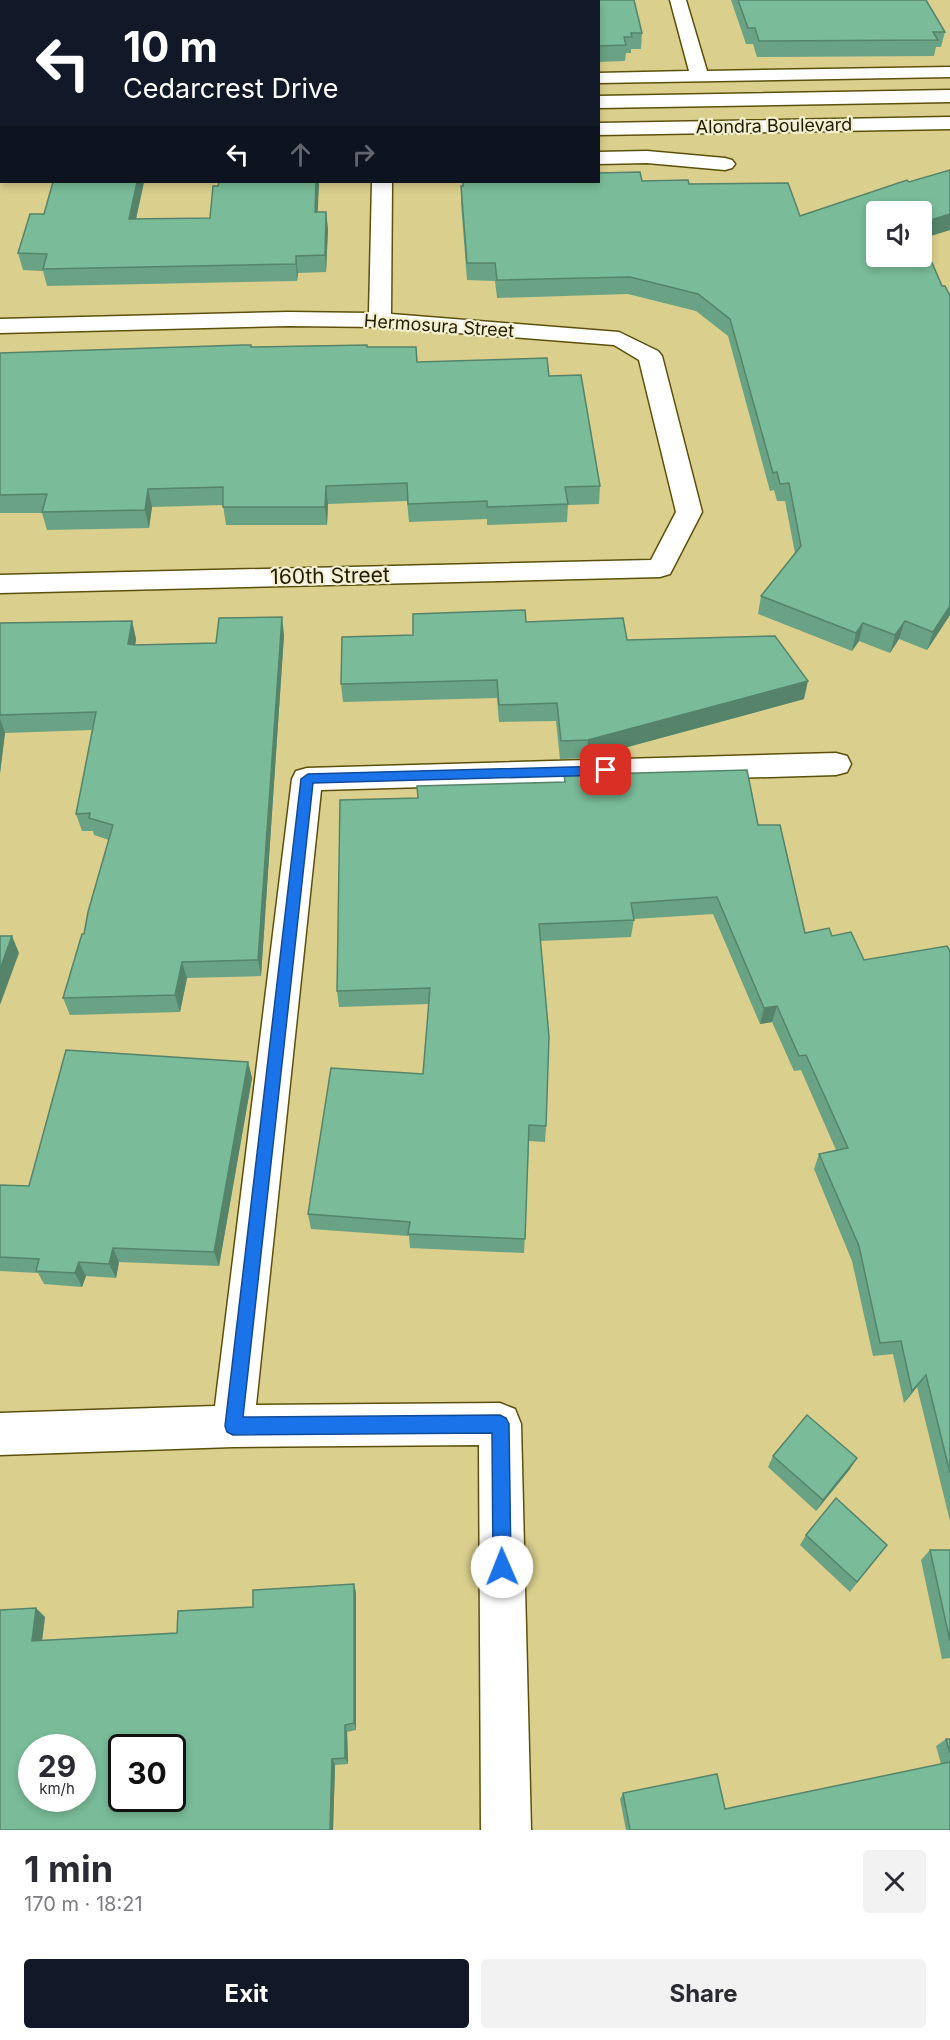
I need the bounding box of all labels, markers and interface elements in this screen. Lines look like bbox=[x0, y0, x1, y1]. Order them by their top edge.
text: 10 m bbox=[123, 21, 218, 72]
icon: left bbox=[24, 24, 102, 102]
text: Cedarcrest Drive bbox=[123, 72, 338, 105]
street label: Alondra Boulevard bbox=[696, 114, 852, 137]
icon: left bbox=[221, 138, 254, 171]
icon: ahead bbox=[284, 138, 317, 171]
icon: right bbox=[347, 138, 380, 171]
map controls bbox=[866, 201, 932, 267]
button: sound bbox=[866, 201, 932, 267]
street label: Hermosura Street bbox=[363, 310, 515, 341]
street label: 160th Street bbox=[270, 562, 390, 589]
pin bbox=[580, 744, 631, 795]
icon: arrive bbox=[589, 753, 622, 786]
position arrow bbox=[470, 1535, 534, 1599]
speed limit sign: 30 bbox=[108, 1734, 186, 1812]
text: 29 bbox=[38, 1748, 76, 1784]
text: km/h bbox=[39, 1779, 75, 1798]
text: 1 min bbox=[24, 1847, 113, 1891]
button: close bbox=[863, 1850, 926, 1913]
text: 170 m · 18:21 bbox=[24, 1892, 143, 1916]
button: Exit bbox=[24, 1959, 469, 2028]
button: Share bbox=[481, 1959, 926, 2028]

